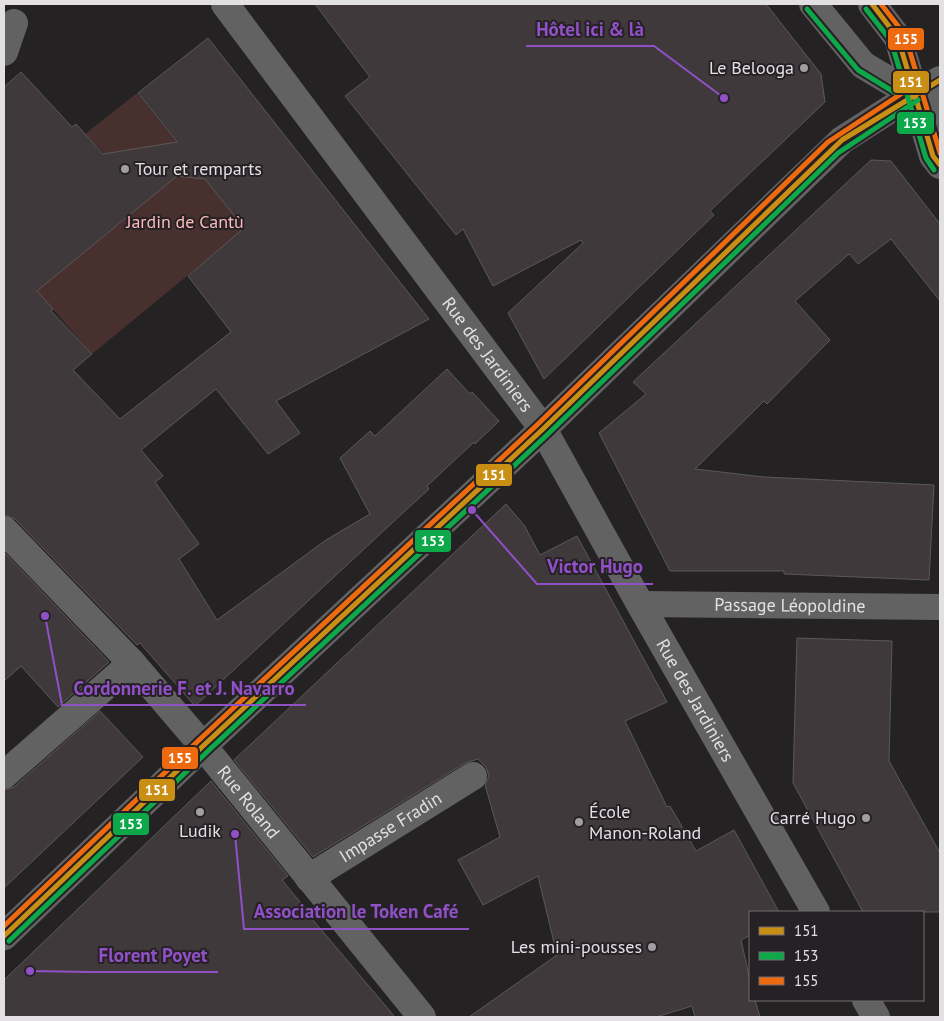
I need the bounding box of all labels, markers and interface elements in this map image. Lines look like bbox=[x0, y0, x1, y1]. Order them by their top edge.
callout: Hôtel ici & là bbox=[526, 12, 654, 46]
text: Hôtel ici & là bbox=[536, 17, 644, 41]
line badge: 155 bbox=[887, 27, 925, 51]
text: 155 bbox=[894, 30, 918, 48]
place label: Le Belooga bbox=[709, 56, 794, 79]
marker: Le Belooga bbox=[798, 62, 810, 74]
line badge: 151 bbox=[892, 70, 930, 94]
text: 151 bbox=[899, 73, 923, 91]
line badge: 153 bbox=[896, 111, 935, 135]
text: 153 bbox=[903, 114, 927, 132]
place label: Tour et remparts bbox=[135, 157, 262, 180]
marker: Tour et remparts bbox=[119, 163, 131, 175]
park label: Jardin de Cantù bbox=[125, 210, 244, 233]
street label: Rue des Jardiniers bbox=[437, 292, 538, 416]
line badge: 151 bbox=[475, 463, 513, 487]
text: 151 bbox=[482, 466, 506, 484]
line badge: 153 bbox=[414, 529, 452, 553]
text: 153 bbox=[421, 532, 445, 550]
callout: Victor Hugo bbox=[537, 550, 653, 584]
text: Victor Hugo bbox=[546, 554, 643, 578]
street label: Passage Léopoldine bbox=[714, 593, 866, 617]
street label: Rue des Jardiniers bbox=[651, 635, 740, 766]
callout: Cordonnerie F. et J. Navarro bbox=[62, 671, 306, 705]
text: Cordonnerie F. et J. Navarro bbox=[73, 676, 295, 700]
line badge: 155 bbox=[161, 746, 199, 770]
text: 155 bbox=[168, 749, 192, 767]
street label: Rue Roland bbox=[212, 761, 285, 843]
line badge: 151 bbox=[138, 778, 176, 802]
text: 151 bbox=[145, 781, 169, 799]
street label: Impasse Fradin bbox=[335, 786, 446, 867]
place label: École Manon-Roland bbox=[589, 800, 701, 844]
marker: Ludik bbox=[194, 806, 206, 818]
place label: Carré Hugo bbox=[770, 806, 856, 829]
line badge: 153 bbox=[112, 812, 150, 836]
marker: Carré Hugo bbox=[860, 812, 872, 824]
text: 153 bbox=[119, 815, 143, 833]
marker: École Manon-Roland bbox=[573, 816, 585, 828]
place label: Ludik bbox=[179, 819, 221, 842]
callout: Association le Token Café bbox=[244, 895, 469, 929]
text: Association le Token Café bbox=[254, 899, 458, 923]
legend bbox=[749, 911, 924, 1001]
text: 151 bbox=[794, 921, 819, 940]
place label: Les mini-pousses bbox=[511, 935, 642, 958]
callout: Florent Poyet bbox=[89, 938, 218, 972]
marker: Les mini-pousses bbox=[646, 941, 658, 953]
text: Florent Poyet bbox=[99, 943, 208, 967]
text: 153 bbox=[794, 946, 819, 965]
text: 155 bbox=[794, 971, 819, 990]

